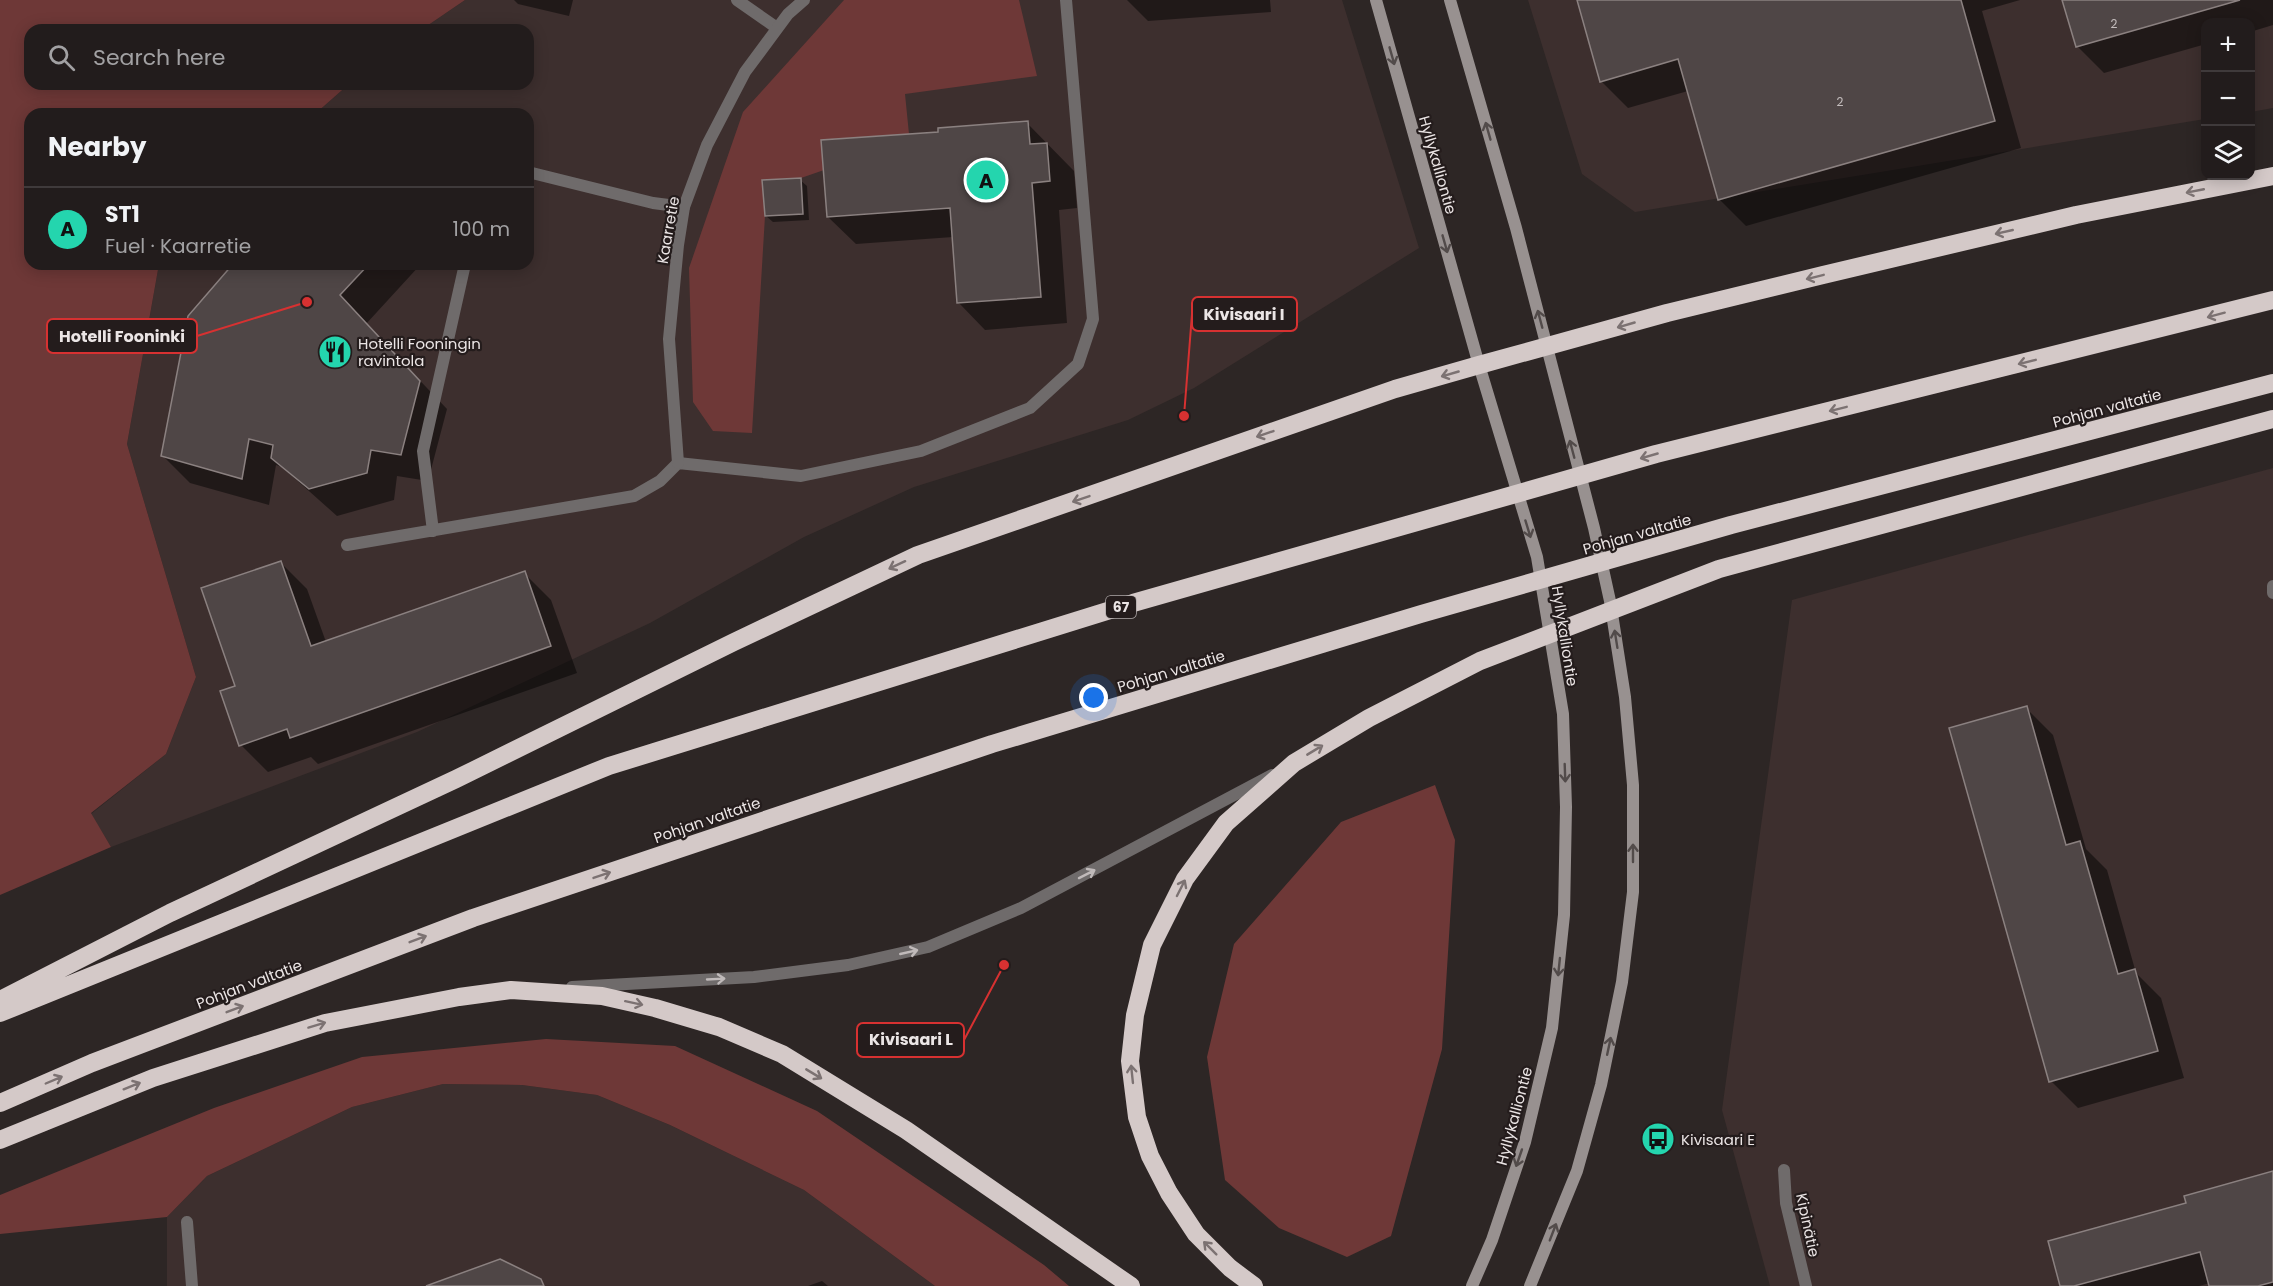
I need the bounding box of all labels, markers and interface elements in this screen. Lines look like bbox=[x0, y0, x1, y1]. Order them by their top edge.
house number: 2 bbox=[2111, 15, 2118, 32]
map controls bbox=[2201, 18, 2255, 180]
button: + bbox=[2201, 18, 2255, 72]
search box bbox=[24, 24, 534, 90]
icon: search bbox=[45, 41, 78, 74]
text: Search here bbox=[93, 42, 226, 73]
one-way arrow bbox=[1387, 46, 1398, 65]
button: − bbox=[2201, 72, 2255, 126]
house number: 2 bbox=[1837, 93, 1844, 110]
street label: Hyllykalliontie bbox=[1414, 113, 1462, 217]
one-way arrow bbox=[1482, 122, 1493, 141]
button: layers bbox=[2201, 126, 2255, 180]
text: Nearby bbox=[48, 129, 146, 165]
pin: A bbox=[966, 158, 1006, 202]
one-way arrow bbox=[2186, 186, 2205, 197]
street label: Kaarretie bbox=[652, 195, 684, 265]
text: ST1 bbox=[105, 199, 140, 230]
text: A bbox=[60, 215, 75, 243]
text: 100 m bbox=[453, 215, 510, 243]
one-way arrow bbox=[1995, 226, 2014, 238]
text: Fuel · Kaarretie bbox=[105, 232, 251, 260]
one-way arrow bbox=[1440, 234, 1451, 253]
one-way arrow bbox=[1805, 272, 1824, 284]
callout: Kivisaari I bbox=[1192, 297, 1297, 331]
text: Kivisaari I bbox=[1204, 303, 1284, 326]
one-way arrow bbox=[2207, 309, 2226, 321]
one-way arrow bbox=[1533, 310, 1545, 329]
callout: Hotelli Fooninki bbox=[47, 319, 197, 353]
one-way arrow bbox=[1616, 319, 1635, 331]
text: Hotelli Fooninki bbox=[59, 325, 185, 348]
place label: Hotelli Fooningin ravintola bbox=[358, 333, 481, 371]
restaurant icon: Hotelli Fooningin ravintola bbox=[317, 334, 353, 370]
one-way arrow bbox=[2018, 357, 2037, 368]
one-way arrow bbox=[1441, 368, 1460, 380]
street label: Pohjan valtatie bbox=[2050, 383, 2164, 433]
one-way arrow bbox=[1829, 403, 1848, 415]
one-way arrow bbox=[1256, 430, 1275, 441]
one-way arrow bbox=[1566, 440, 1577, 459]
one-way arrow bbox=[1640, 451, 1659, 462]
one-way arrow bbox=[1072, 494, 1090, 505]
street label: Pohjan valtatie bbox=[1580, 509, 1694, 559]
one-way arrow bbox=[1523, 519, 1534, 538]
one-way arrow bbox=[889, 560, 907, 571]
street label: Hyllykalliontie bbox=[1547, 584, 1583, 688]
road number: 67 bbox=[1106, 596, 1136, 618]
one-way arrow bbox=[1610, 629, 1621, 649]
street label: Pohjan valtatie bbox=[1115, 645, 1227, 697]
your location bbox=[1079, 683, 1108, 712]
one-way arrow bbox=[1306, 744, 1323, 756]
one-way arrow bbox=[1559, 762, 1571, 782]
street label: Pohjan valtatie bbox=[651, 792, 763, 848]
one-way arrow bbox=[1627, 843, 1639, 863]
one-way arrow bbox=[1078, 867, 1096, 879]
one-way arrow bbox=[592, 868, 611, 879]
one-way arrow bbox=[1175, 880, 1187, 897]
one-way arrow bbox=[408, 933, 426, 944]
one-way arrow bbox=[899, 945, 918, 957]
street label: Pohjan valtatie bbox=[193, 954, 305, 1014]
one-way arrow bbox=[1553, 957, 1564, 977]
one-way arrow bbox=[706, 974, 726, 985]
one-way arrow bbox=[624, 998, 643, 1009]
one-way arrow bbox=[226, 1002, 244, 1013]
one-way arrow bbox=[307, 1019, 326, 1030]
callout: Kivisaari L bbox=[857, 1023, 964, 1057]
text: Kivisaari L bbox=[869, 1028, 953, 1051]
one-way arrow bbox=[1604, 1037, 1615, 1056]
one-way arrow bbox=[1126, 1064, 1137, 1084]
street label: Hyllykalliontie bbox=[1491, 1064, 1537, 1168]
one-way arrow bbox=[805, 1068, 822, 1080]
one-way arrow bbox=[44, 1074, 63, 1085]
one-way arrow bbox=[122, 1080, 141, 1091]
bus stop icon: Kivisaari E bbox=[1640, 1121, 1676, 1157]
place label: Kivisaari E bbox=[1681, 1129, 1755, 1150]
one-way arrow bbox=[1513, 1148, 1524, 1167]
street label: Kipinätie bbox=[1791, 1191, 1825, 1259]
one-way arrow bbox=[1548, 1223, 1559, 1242]
one-way arrow bbox=[1202, 1240, 1217, 1255]

